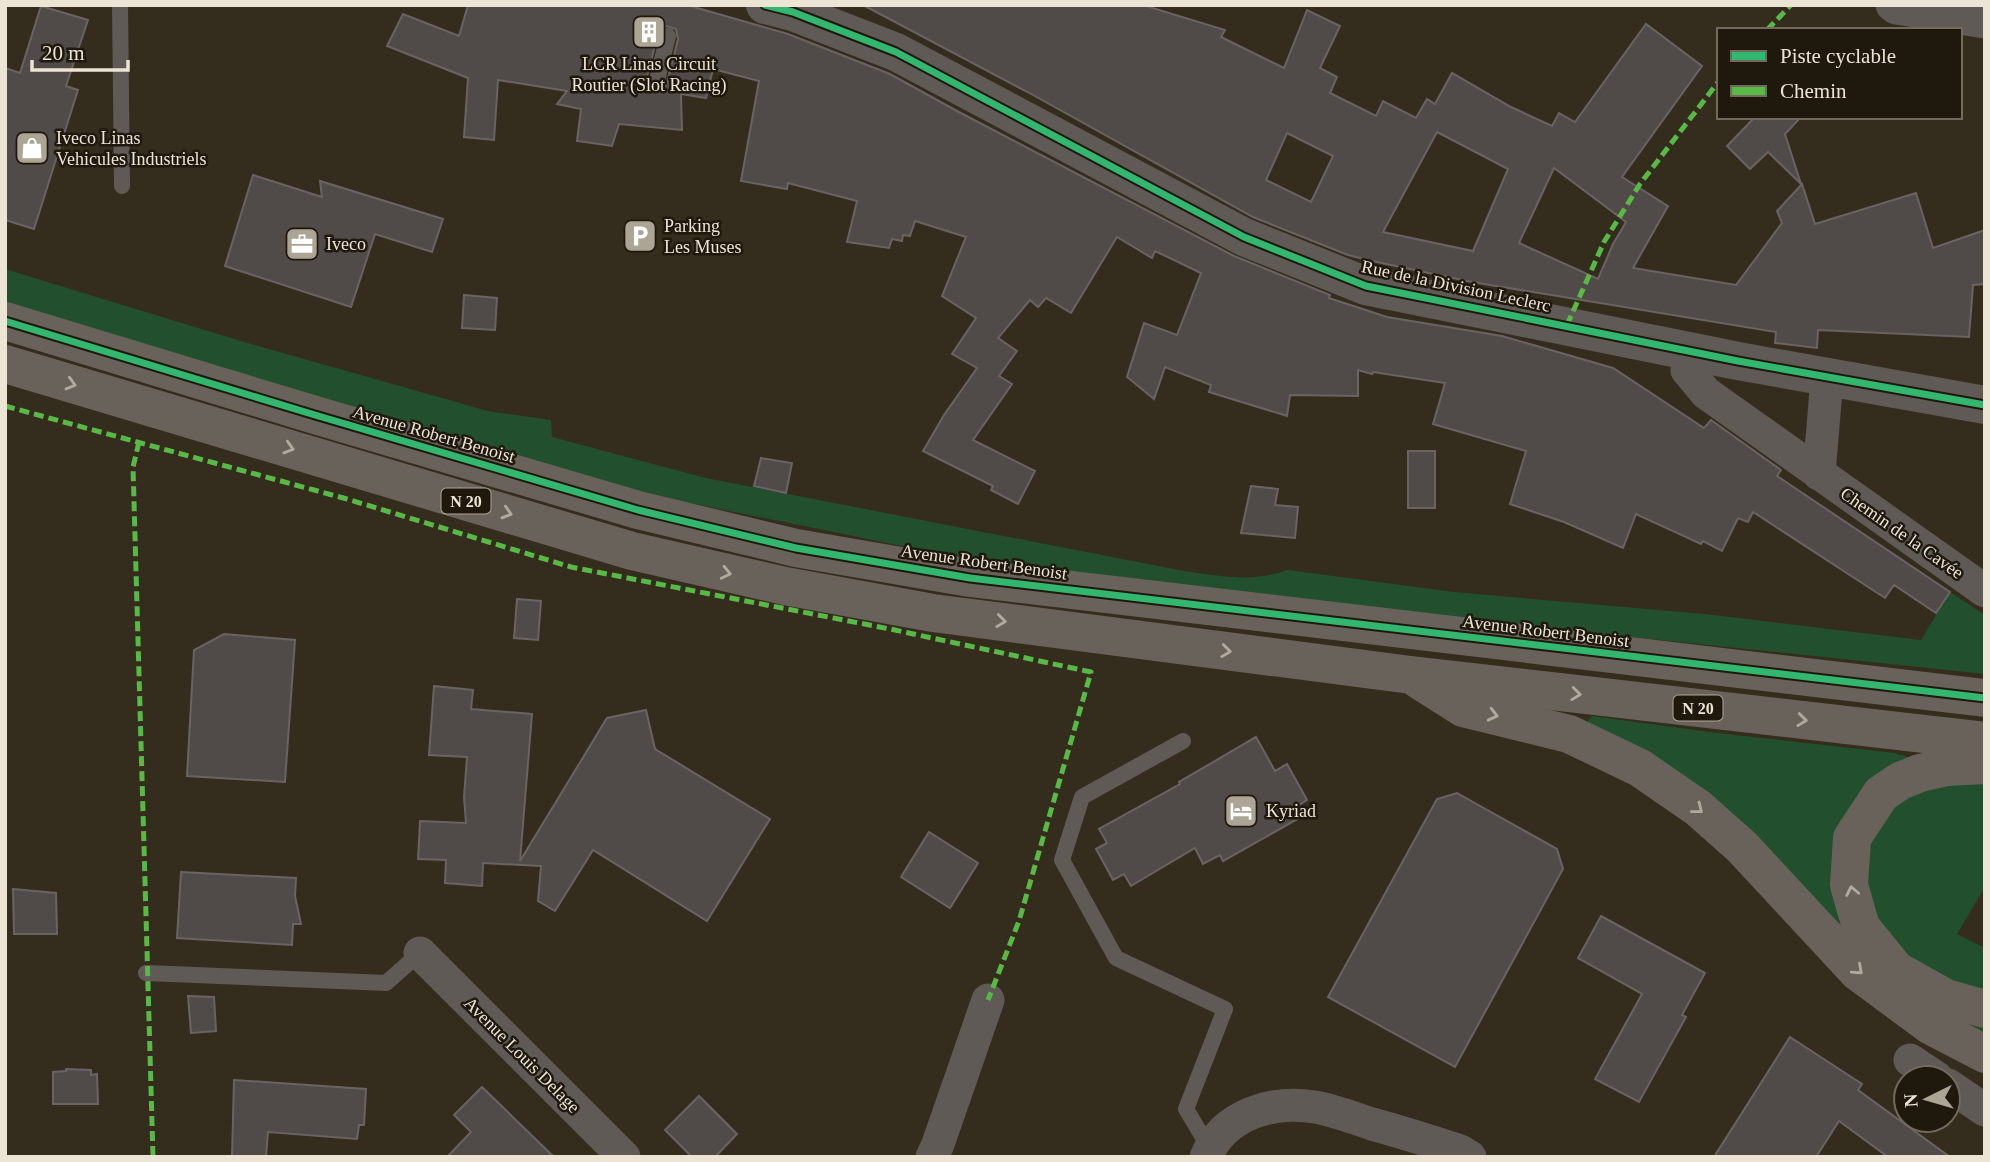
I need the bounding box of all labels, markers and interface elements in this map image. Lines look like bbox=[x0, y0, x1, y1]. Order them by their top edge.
building icon: LCR Linas Circuit Routier (Slot Racing) bbox=[630, 13, 668, 51]
scale bar bbox=[32, 28, 128, 72]
legend bbox=[1717, 28, 1962, 119]
text: 20 m bbox=[42, 41, 85, 65]
text: Piste cyclable bbox=[1780, 44, 1896, 68]
place label: LCR Linas Circuit Routier (Slot Racing) bbox=[572, 54, 726, 96]
text: Chemin bbox=[1780, 79, 1847, 103]
place label: Iveco Linas Vehicules Industriels bbox=[56, 128, 206, 169]
shop icon: Iveco Linas Vehicules Industriels bbox=[13, 129, 51, 167]
place label: Parking Les Muses bbox=[664, 216, 742, 257]
parking icon: Parking Les Muses bbox=[621, 217, 659, 255]
office icon: Iveco bbox=[283, 225, 321, 263]
place label: Iveco bbox=[326, 234, 366, 254]
street label: Rue de la Division Leclerc bbox=[1360, 256, 1552, 316]
one-way arrow bbox=[64, 375, 76, 390]
street label: Avenue Robert Benoist bbox=[351, 401, 517, 467]
one-way arrow bbox=[283, 440, 295, 455]
street label: Chemin de la Cavée bbox=[1837, 483, 1967, 583]
road number: N 20 bbox=[442, 488, 490, 514]
one-way arrow bbox=[501, 505, 513, 520]
street label: Avenue Robert Benoist bbox=[900, 540, 1068, 584]
one-way arrow bbox=[720, 565, 732, 579]
street label: Avenue Robert Benoist bbox=[1462, 611, 1630, 651]
one-way arrow bbox=[995, 614, 1007, 629]
one-way arrow bbox=[1220, 643, 1232, 658]
one-way arrow bbox=[1570, 686, 1582, 701]
road number: N 20 bbox=[1674, 695, 1722, 720]
one-way arrow bbox=[1487, 707, 1499, 721]
one-way arrow bbox=[1797, 712, 1808, 727]
hotel icon: Kyriad bbox=[1222, 792, 1260, 830]
one-way arrow bbox=[1690, 800, 1703, 813]
place label: Kyriad bbox=[1266, 801, 1316, 821]
one-way arrow bbox=[1845, 885, 1860, 897]
one-way arrow bbox=[1850, 962, 1863, 974]
street label: Avenue Louis Delage bbox=[460, 993, 584, 1117]
north arrow bbox=[1892, 1064, 1962, 1134]
text: N bbox=[1899, 1092, 1922, 1108]

